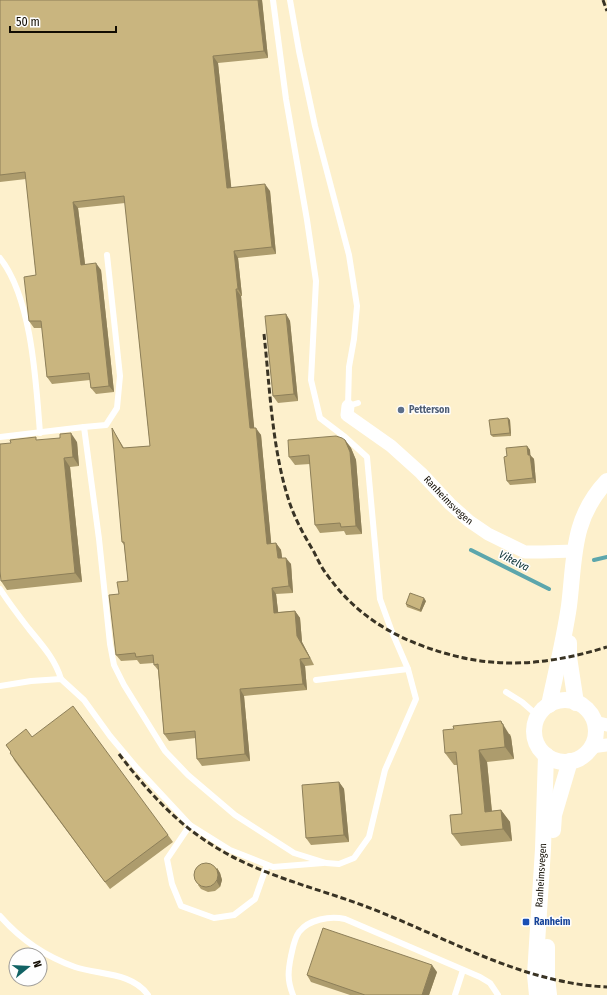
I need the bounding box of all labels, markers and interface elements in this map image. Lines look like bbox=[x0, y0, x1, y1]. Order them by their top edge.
scale bar bbox=[10, 8, 116, 34]
text: 50 m bbox=[16, 15, 40, 29]
place label: Petterson bbox=[409, 404, 450, 416]
marker: Petterson bbox=[396, 405, 406, 415]
street label: Ranheimsvegen bbox=[421, 474, 475, 528]
water label: Vikelva bbox=[497, 548, 532, 574]
street label: Ranheimsvegen bbox=[533, 843, 549, 908]
place label: Ranheim bbox=[534, 916, 571, 928]
marker: Ranheim bbox=[521, 917, 531, 927]
north arrow bbox=[8, 947, 48, 987]
text: N bbox=[30, 959, 44, 969]

